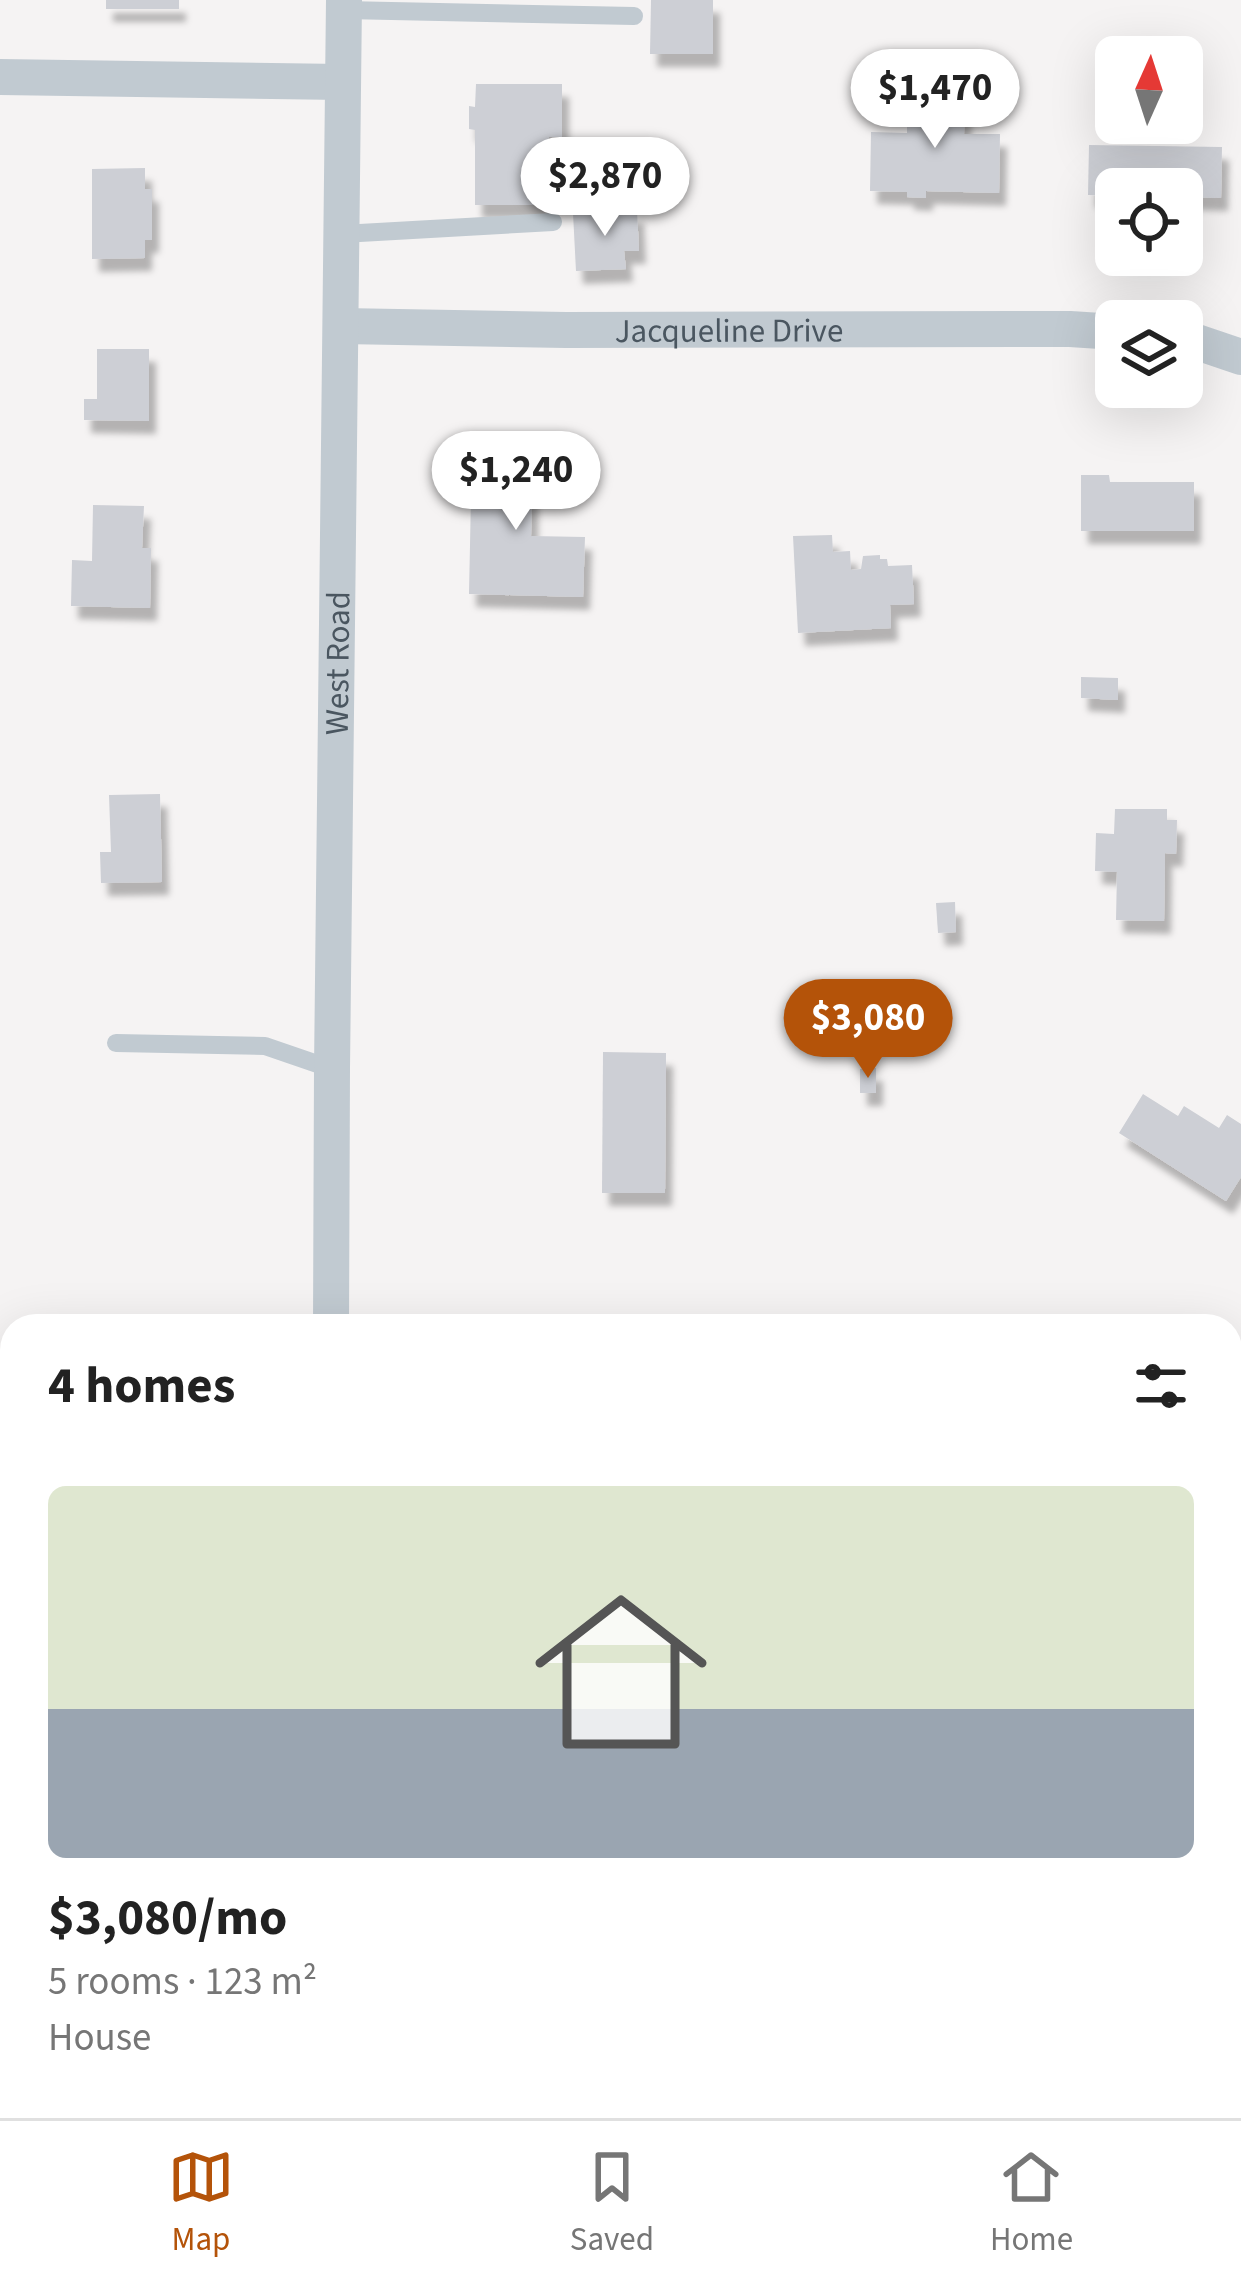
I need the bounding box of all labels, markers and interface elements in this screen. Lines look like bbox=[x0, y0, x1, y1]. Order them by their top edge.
north arrow bbox=[1095, 36, 1203, 144]
map controls bbox=[1095, 36, 1203, 408]
pin: $1,470 bbox=[837, 49, 1033, 151]
text: $1,470 bbox=[878, 60, 992, 116]
pin: $2,870 bbox=[507, 137, 703, 239]
text: $2,870 bbox=[548, 148, 662, 204]
button: locate bbox=[1095, 168, 1203, 276]
button: layers bbox=[1095, 300, 1203, 408]
street label: Jacqueline Drive bbox=[615, 307, 843, 355]
pin: $1,240 bbox=[418, 431, 614, 533]
text: $1,240 bbox=[459, 442, 573, 498]
street label: West Road bbox=[314, 591, 362, 735]
pin: $3,080 bbox=[770, 979, 966, 1081]
text: $3,080 bbox=[811, 990, 925, 1046]
text: 4 homes bbox=[48, 1350, 235, 1422]
icon: filters bbox=[1128, 1353, 1194, 1419]
icon: home bbox=[513, 1564, 729, 1780]
text: $3,080/mo bbox=[48, 1882, 287, 1954]
text: 5 rooms · 123 m² bbox=[48, 1954, 317, 2010]
text: House bbox=[48, 2010, 151, 2066]
tab: Map bbox=[168, 2144, 234, 2263]
tab: Saved bbox=[570, 2144, 654, 2263]
tab: Home bbox=[990, 2144, 1073, 2263]

